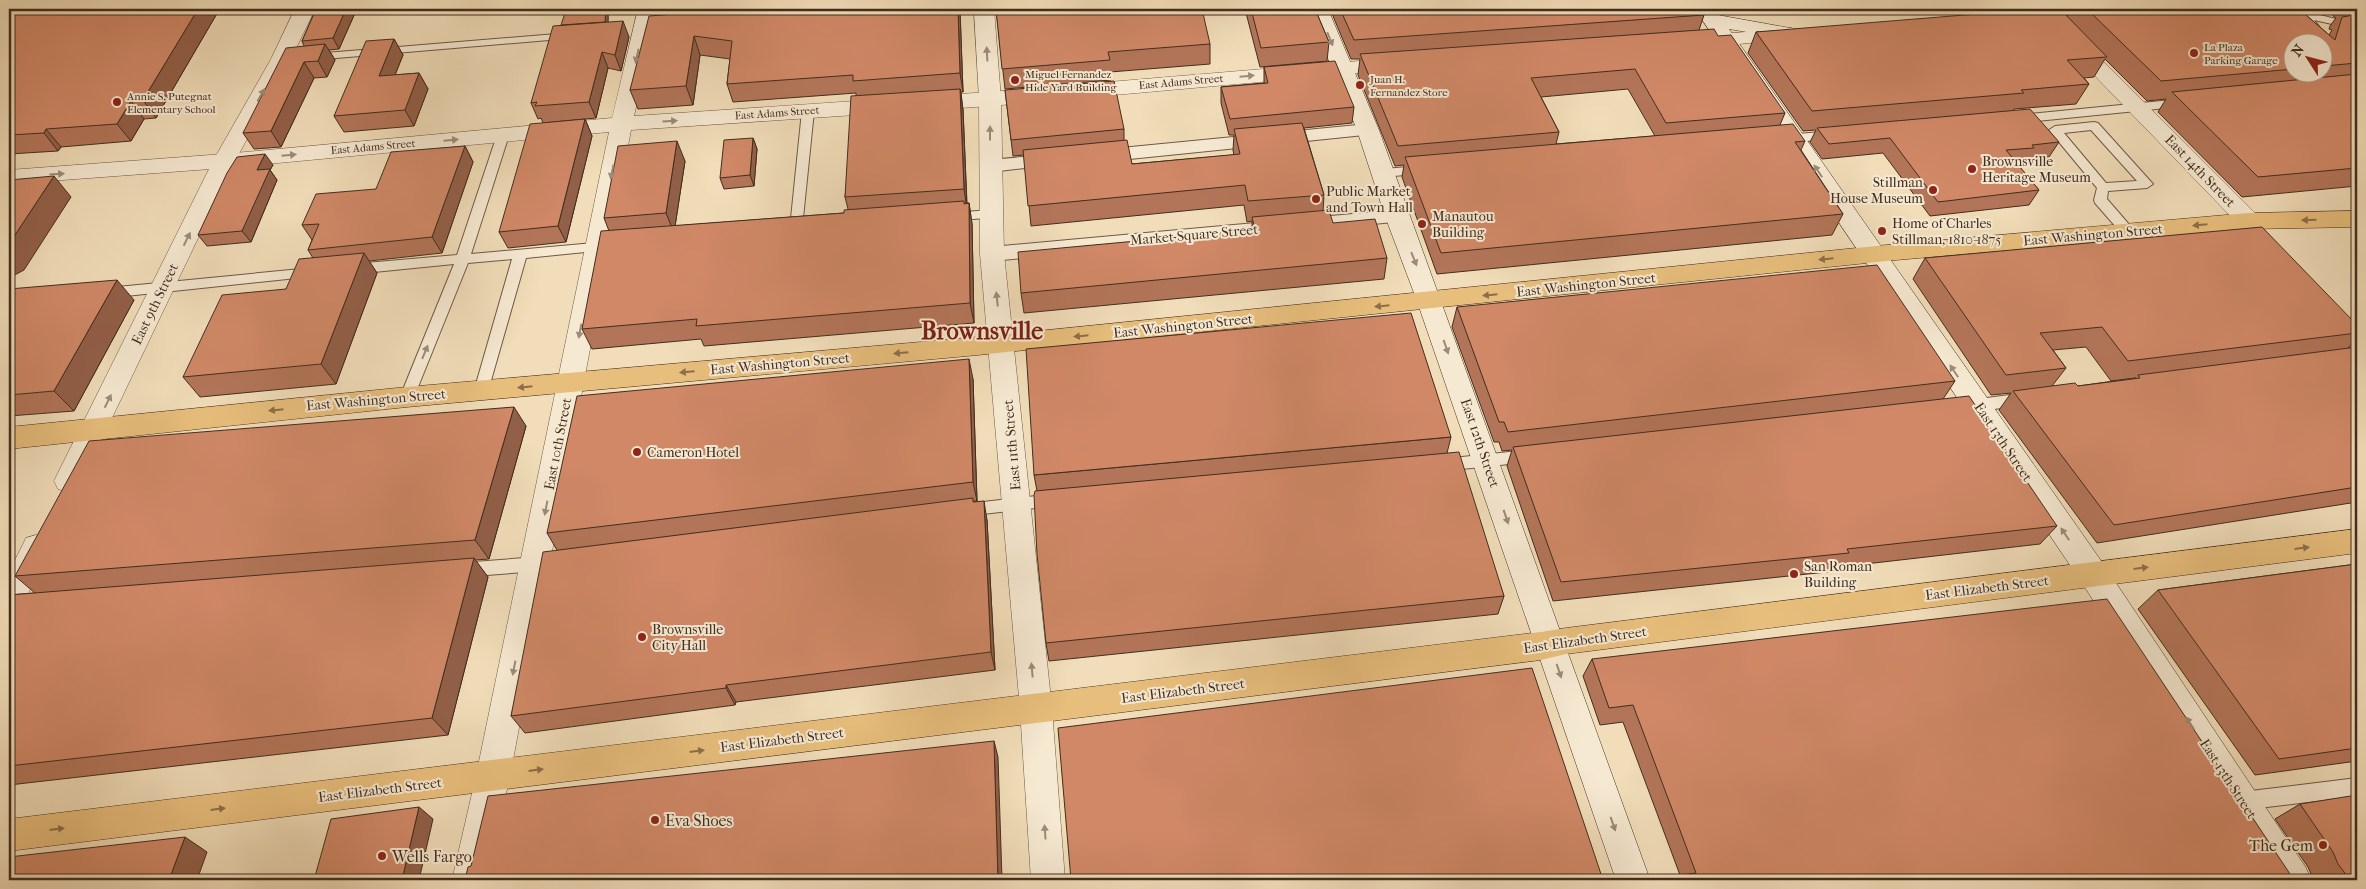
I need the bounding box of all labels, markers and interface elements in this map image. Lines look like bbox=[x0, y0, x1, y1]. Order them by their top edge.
one-way arrow bbox=[1327, 31, 1334, 46]
north arrow bbox=[2284, 32, 2334, 82]
place label: La Plaza Parking Garage bbox=[2204, 41, 2278, 67]
text: N bbox=[2288, 41, 2308, 60]
one-way arrow bbox=[982, 45, 990, 61]
marker: La Plaza Parking Garage bbox=[2188, 47, 2200, 59]
one-way arrow bbox=[633, 49, 641, 64]
place label: Miguel Fernandez Hide Yard Building bbox=[1025, 68, 1116, 94]
street label: East Adams Street bbox=[1138, 72, 1224, 92]
one-way arrow bbox=[1240, 72, 1256, 80]
place label: Juan H. Fernandez Store bbox=[1369, 73, 1448, 99]
marker: Miguel Fernandez Hide Yard Building bbox=[1009, 74, 1021, 86]
marker: Juan H. Fernandez Store bbox=[1354, 79, 1366, 91]
one-way arrow bbox=[257, 88, 266, 101]
place label: Annie S. Putegnat Elementary School bbox=[126, 90, 216, 116]
marker: Annie S. Putegnat Elementary School bbox=[111, 96, 123, 108]
street label: East Adams Street bbox=[734, 104, 820, 122]
one-way arrow bbox=[663, 117, 679, 125]
one-way arrow bbox=[986, 124, 994, 140]
street label: East 14th Street bbox=[2161, 131, 2239, 211]
one-way arrow bbox=[443, 136, 459, 144]
street label: East Adams Street bbox=[330, 137, 416, 157]
one-way arrow bbox=[281, 151, 297, 159]
place label: Brownsville Heritage Museum bbox=[1982, 153, 2091, 186]
marker: Brownsville Heritage Museum bbox=[1966, 163, 1978, 175]
one-way arrow bbox=[1813, 164, 1822, 177]
one-way arrow bbox=[608, 165, 616, 180]
one-way arrow bbox=[50, 169, 66, 177]
place label: Stillman House Museum bbox=[1830, 174, 1923, 207]
place label: Public Market and Town Hall bbox=[1326, 183, 1413, 216]
marker: Stillman House Museum bbox=[1927, 184, 1939, 196]
marker: Public Market and Town Hall bbox=[1310, 193, 1322, 205]
place label: Manautou Building bbox=[1432, 208, 1494, 241]
place label: Home of Charles Stillman, 1810-1875 bbox=[1892, 215, 2001, 248]
one-way arrow bbox=[2300, 216, 2316, 224]
marker: Manautou Building bbox=[1416, 218, 1428, 230]
street label: East Washington Street bbox=[2022, 220, 2164, 250]
street label: Market Square Street bbox=[1129, 221, 1259, 249]
one-way arrow bbox=[2192, 222, 2208, 230]
marker: Home of Charles Stillman, 1810-1875 bbox=[1876, 225, 1888, 237]
one-way arrow bbox=[183, 232, 191, 246]
one-way arrow bbox=[1410, 252, 1418, 267]
one-way arrow bbox=[1818, 255, 1834, 263]
street label: East 9th Street bbox=[128, 261, 182, 347]
street label: East Washington Street bbox=[1515, 269, 1657, 301]
one-way arrow bbox=[993, 290, 1001, 306]
one-way arrow bbox=[1482, 291, 1498, 299]
one-way arrow bbox=[1374, 302, 1390, 310]
street label: East Washington Street bbox=[1112, 310, 1254, 342]
district label: Brownsville bbox=[921, 317, 1043, 345]
one-way arrow bbox=[576, 324, 584, 340]
one-way arrow bbox=[1073, 332, 1089, 340]
one-way arrow bbox=[1443, 340, 1451, 355]
one-way arrow bbox=[422, 344, 430, 359]
street label: East Washington Street bbox=[709, 349, 851, 379]
one-way arrow bbox=[893, 349, 909, 357]
one-way arrow bbox=[1949, 364, 1959, 378]
one-way arrow bbox=[679, 368, 695, 376]
one-way arrow bbox=[517, 383, 533, 391]
street label: East Washington Street bbox=[305, 385, 447, 415]
one-way arrow bbox=[104, 394, 112, 408]
street label: East 10th Street bbox=[541, 396, 575, 492]
street label: East 12th Street bbox=[1457, 396, 1503, 490]
street label: East 11th Street bbox=[1000, 399, 1024, 491]
street label: East 13th Street bbox=[1970, 399, 2036, 485]
one-way arrow bbox=[268, 406, 284, 414]
place label: Cameron Hotel bbox=[647, 444, 739, 461]
marker: Cameron Hotel bbox=[631, 446, 643, 458]
one-way arrow bbox=[541, 500, 549, 516]
one-way arrow bbox=[1503, 510, 1510, 525]
one-way arrow bbox=[2060, 527, 2070, 541]
one-way arrow bbox=[2295, 544, 2311, 552]
place label: San Roman Building bbox=[1804, 558, 1872, 591]
one-way arrow bbox=[2134, 564, 2150, 572]
marker: San Roman Building bbox=[1788, 568, 1800, 580]
street label: East Elizabeth Street bbox=[1924, 572, 2050, 604]
place label: Brownsville City Hall bbox=[652, 621, 723, 654]
street label: East Elizabeth Street bbox=[1522, 623, 1648, 657]
marker: Brownsville City Hall bbox=[636, 631, 648, 643]
one-way arrow bbox=[510, 660, 518, 676]
one-way arrow bbox=[1028, 661, 1036, 677]
one-way arrow bbox=[1555, 664, 1563, 679]
street label: East Elizabeth Street bbox=[1120, 675, 1246, 707]
one-way arrow bbox=[2186, 716, 2195, 729]
street label: East Elizabeth Street bbox=[719, 724, 845, 756]
street label: East 13th Street bbox=[2196, 736, 2260, 822]
one-way arrow bbox=[690, 747, 706, 755]
one-way arrow bbox=[528, 766, 544, 774]
street label: East Elizabeth Street bbox=[317, 774, 443, 806]
one-way arrow bbox=[211, 805, 227, 813]
place label: Eva Shoes bbox=[665, 811, 732, 830]
marker: Eva Shoes bbox=[649, 814, 661, 826]
one-way arrow bbox=[1609, 817, 1617, 832]
one-way arrow bbox=[1040, 823, 1048, 839]
one-way arrow bbox=[49, 825, 65, 833]
place label: The Gem bbox=[2249, 836, 2314, 855]
marker: The Gem bbox=[2317, 839, 2329, 851]
place label: Wells Fargo bbox=[391, 847, 472, 866]
marker: Wells Fargo bbox=[376, 850, 388, 862]

